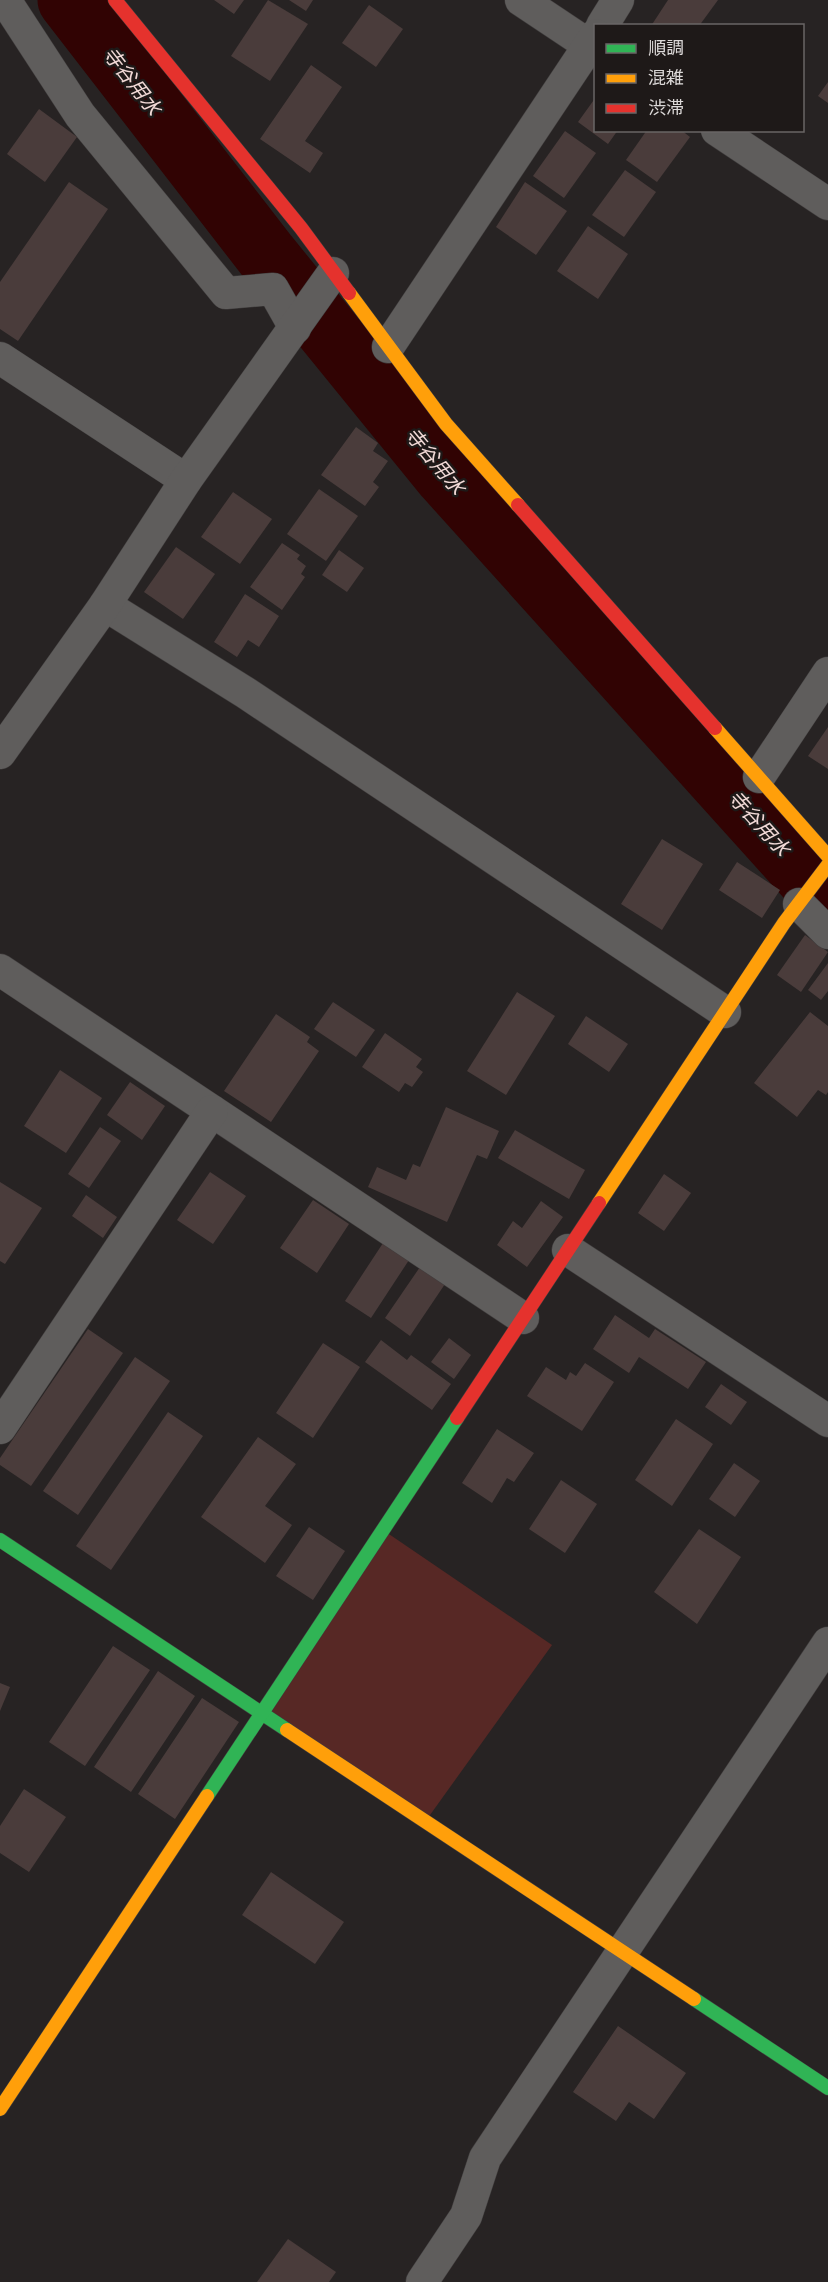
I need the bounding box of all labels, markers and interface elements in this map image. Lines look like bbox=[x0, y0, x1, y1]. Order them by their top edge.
legend bbox=[594, 24, 804, 132]
text: 順調 bbox=[648, 35, 684, 60]
water label: 寺谷用水 bbox=[96, 41, 169, 123]
text: 混雑 bbox=[648, 65, 684, 90]
text: 渋滞 bbox=[648, 95, 684, 120]
water label: 寺谷用水 bbox=[399, 421, 473, 502]
water label: 寺谷用水 bbox=[722, 784, 798, 864]

